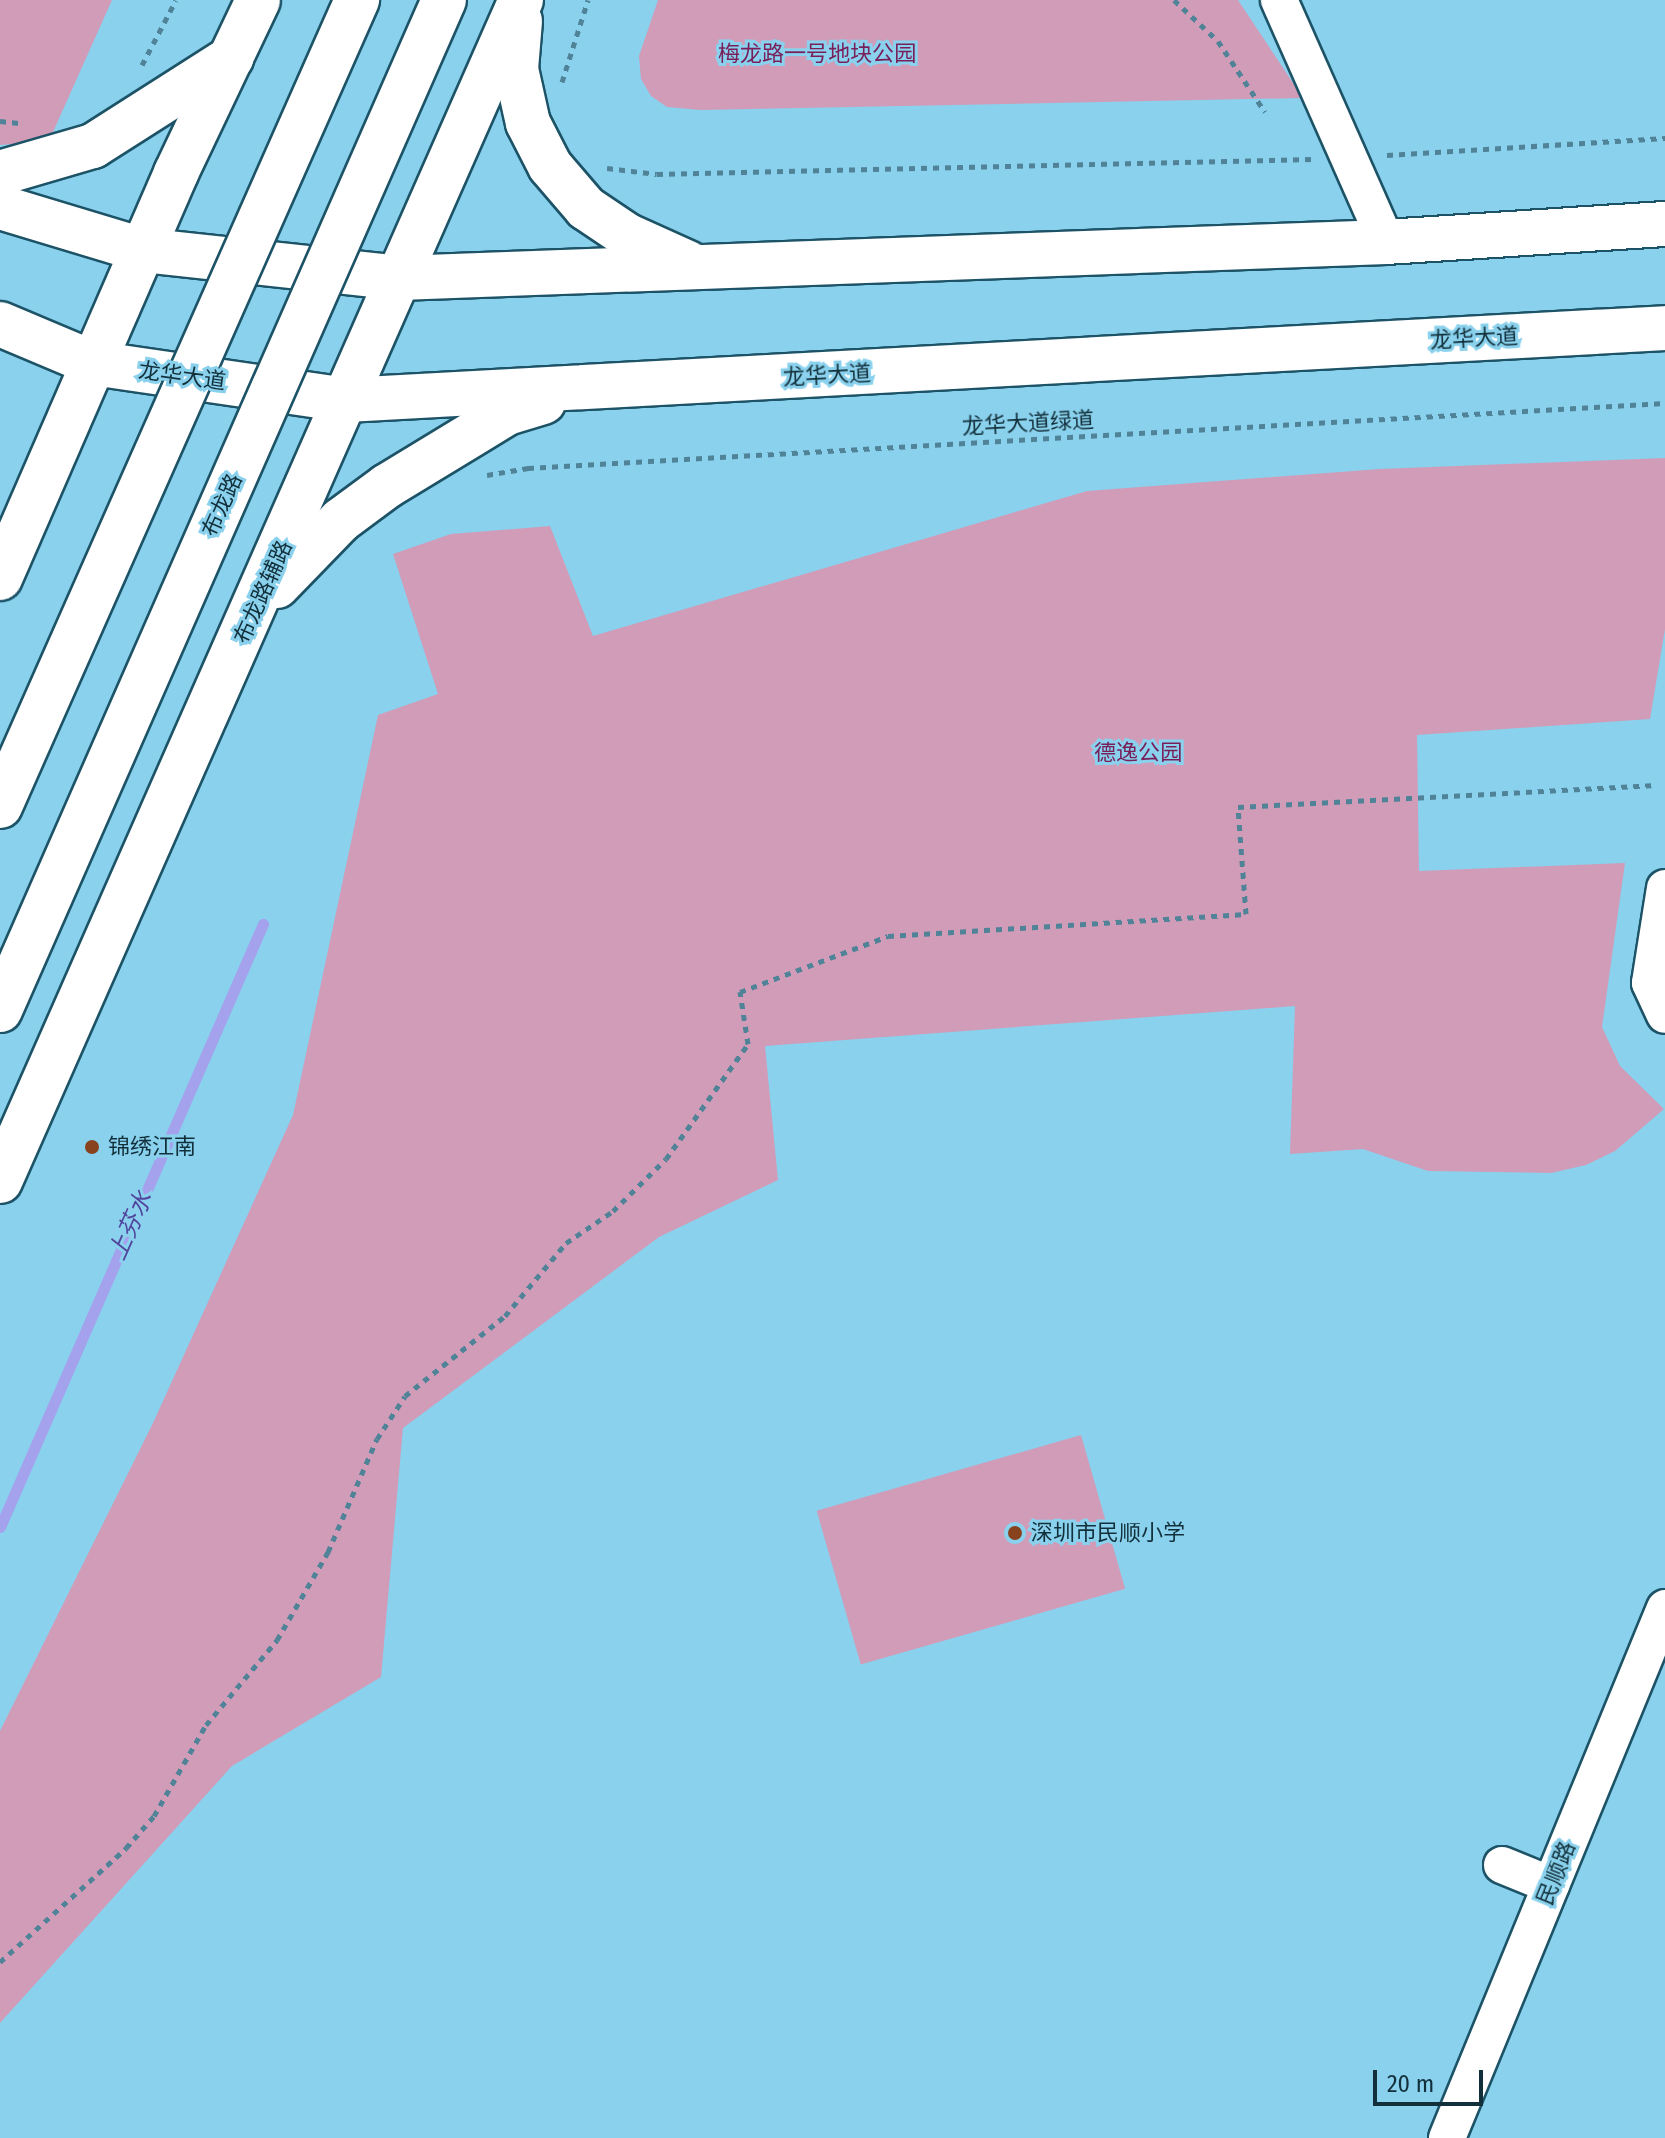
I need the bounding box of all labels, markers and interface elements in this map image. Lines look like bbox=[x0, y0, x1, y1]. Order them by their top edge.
park label: 梅龙路一号地块公园 bbox=[718, 41, 916, 67]
street label: 龙华大道 bbox=[1429, 323, 1519, 353]
street label: 龙华大道 bbox=[137, 357, 227, 395]
street label: 龙华大道 bbox=[782, 360, 872, 390]
street label: 龙华大道绿道 bbox=[961, 406, 1095, 440]
street label: 布龙路 bbox=[197, 469, 247, 541]
street label: 布龙路辅路 bbox=[229, 536, 297, 648]
park label: 德逸公园 bbox=[1094, 740, 1182, 766]
place label: 锦绣江南 bbox=[108, 1134, 196, 1160]
marker: 锦绣江南 bbox=[83, 1138, 101, 1156]
water label: 上芬水 bbox=[103, 1187, 159, 1265]
place label: 深圳市民顺小学 bbox=[1031, 1520, 1185, 1546]
marker: 深圳市民顺小学 bbox=[1006, 1524, 1024, 1542]
street label: 民顺路 bbox=[1531, 1837, 1581, 1909]
scale bar bbox=[1377, 2054, 1487, 2104]
text: 20 m bbox=[1387, 2070, 1434, 2098]

